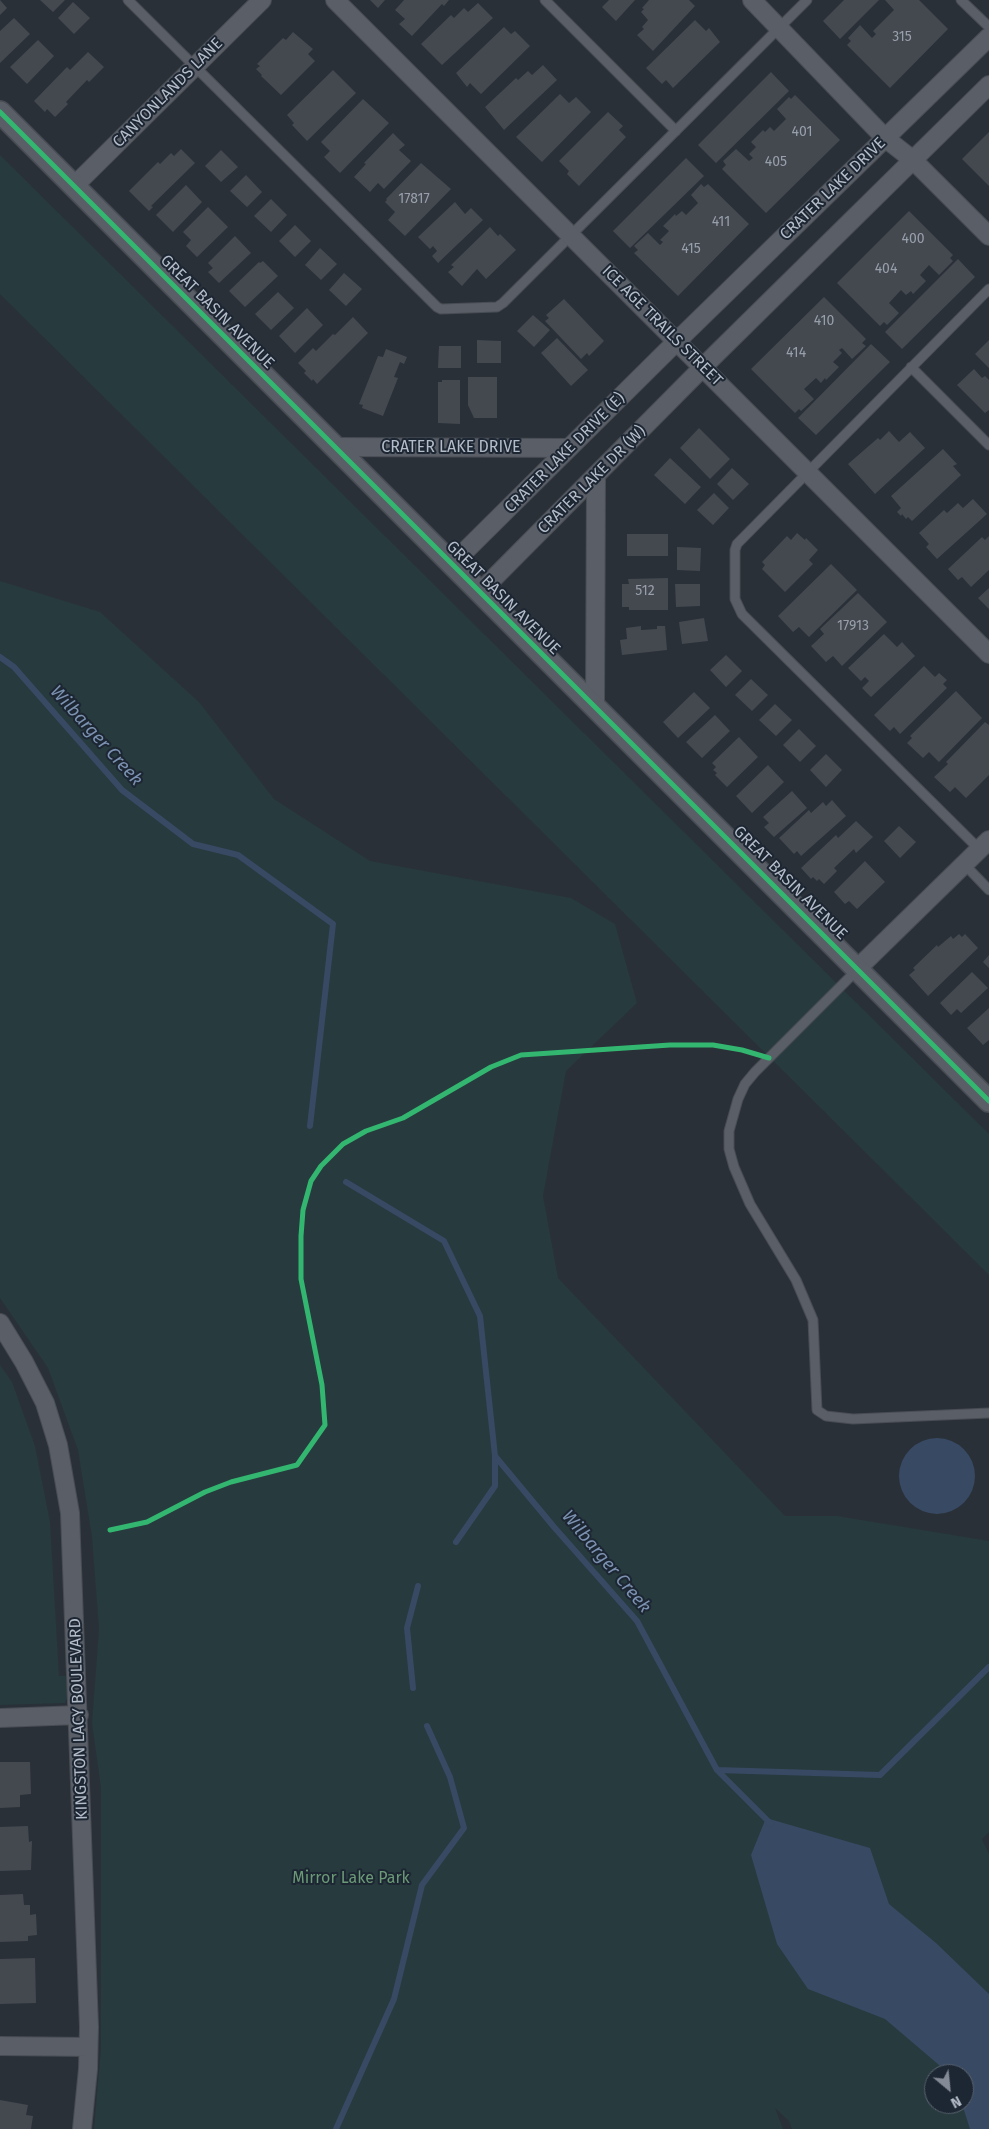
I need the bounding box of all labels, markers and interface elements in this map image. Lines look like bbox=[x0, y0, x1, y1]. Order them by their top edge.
house number: 315 bbox=[892, 29, 912, 45]
street label: CANYONLANDS LANE bbox=[109, 34, 227, 152]
house number: 401 bbox=[792, 124, 812, 140]
street label: CRATER LAKE DRIVE bbox=[776, 134, 890, 244]
house number: 405 bbox=[765, 154, 787, 170]
house number: 17817 bbox=[398, 191, 430, 207]
house number: 411 bbox=[712, 214, 730, 230]
house number: 400 bbox=[901, 231, 925, 247]
house number: 415 bbox=[681, 241, 701, 257]
street label: GREAT BASIN AVENUE bbox=[156, 251, 278, 373]
house number: 404 bbox=[875, 261, 897, 277]
street label: ICE AGE TRAILS STREET bbox=[598, 262, 726, 390]
house number: 410 bbox=[814, 313, 834, 329]
house number: 414 bbox=[786, 345, 806, 361]
street label: CRATER LAKE DRIVE (E) bbox=[501, 389, 629, 517]
street label: CRATER LAKE DR (W) bbox=[534, 422, 650, 538]
street label: CRATER LAKE DRIVE bbox=[381, 438, 521, 458]
street label: GREAT BASIN AVENUE bbox=[442, 537, 564, 659]
house number: 512 bbox=[635, 583, 655, 599]
house number: 17913 bbox=[837, 618, 869, 634]
water label: Wilbarger Creek bbox=[45, 681, 147, 791]
street label: GREAT BASIN AVENUE bbox=[729, 822, 851, 944]
water label: Wilbarger Creek bbox=[557, 1506, 655, 1618]
street label: KINGSTON LACY BOULEVARD bbox=[66, 1618, 92, 1820]
park label: Mirror Lake Park bbox=[292, 1869, 410, 1889]
north arrow bbox=[924, 2064, 974, 2114]
text: N bbox=[948, 2092, 964, 2111]

